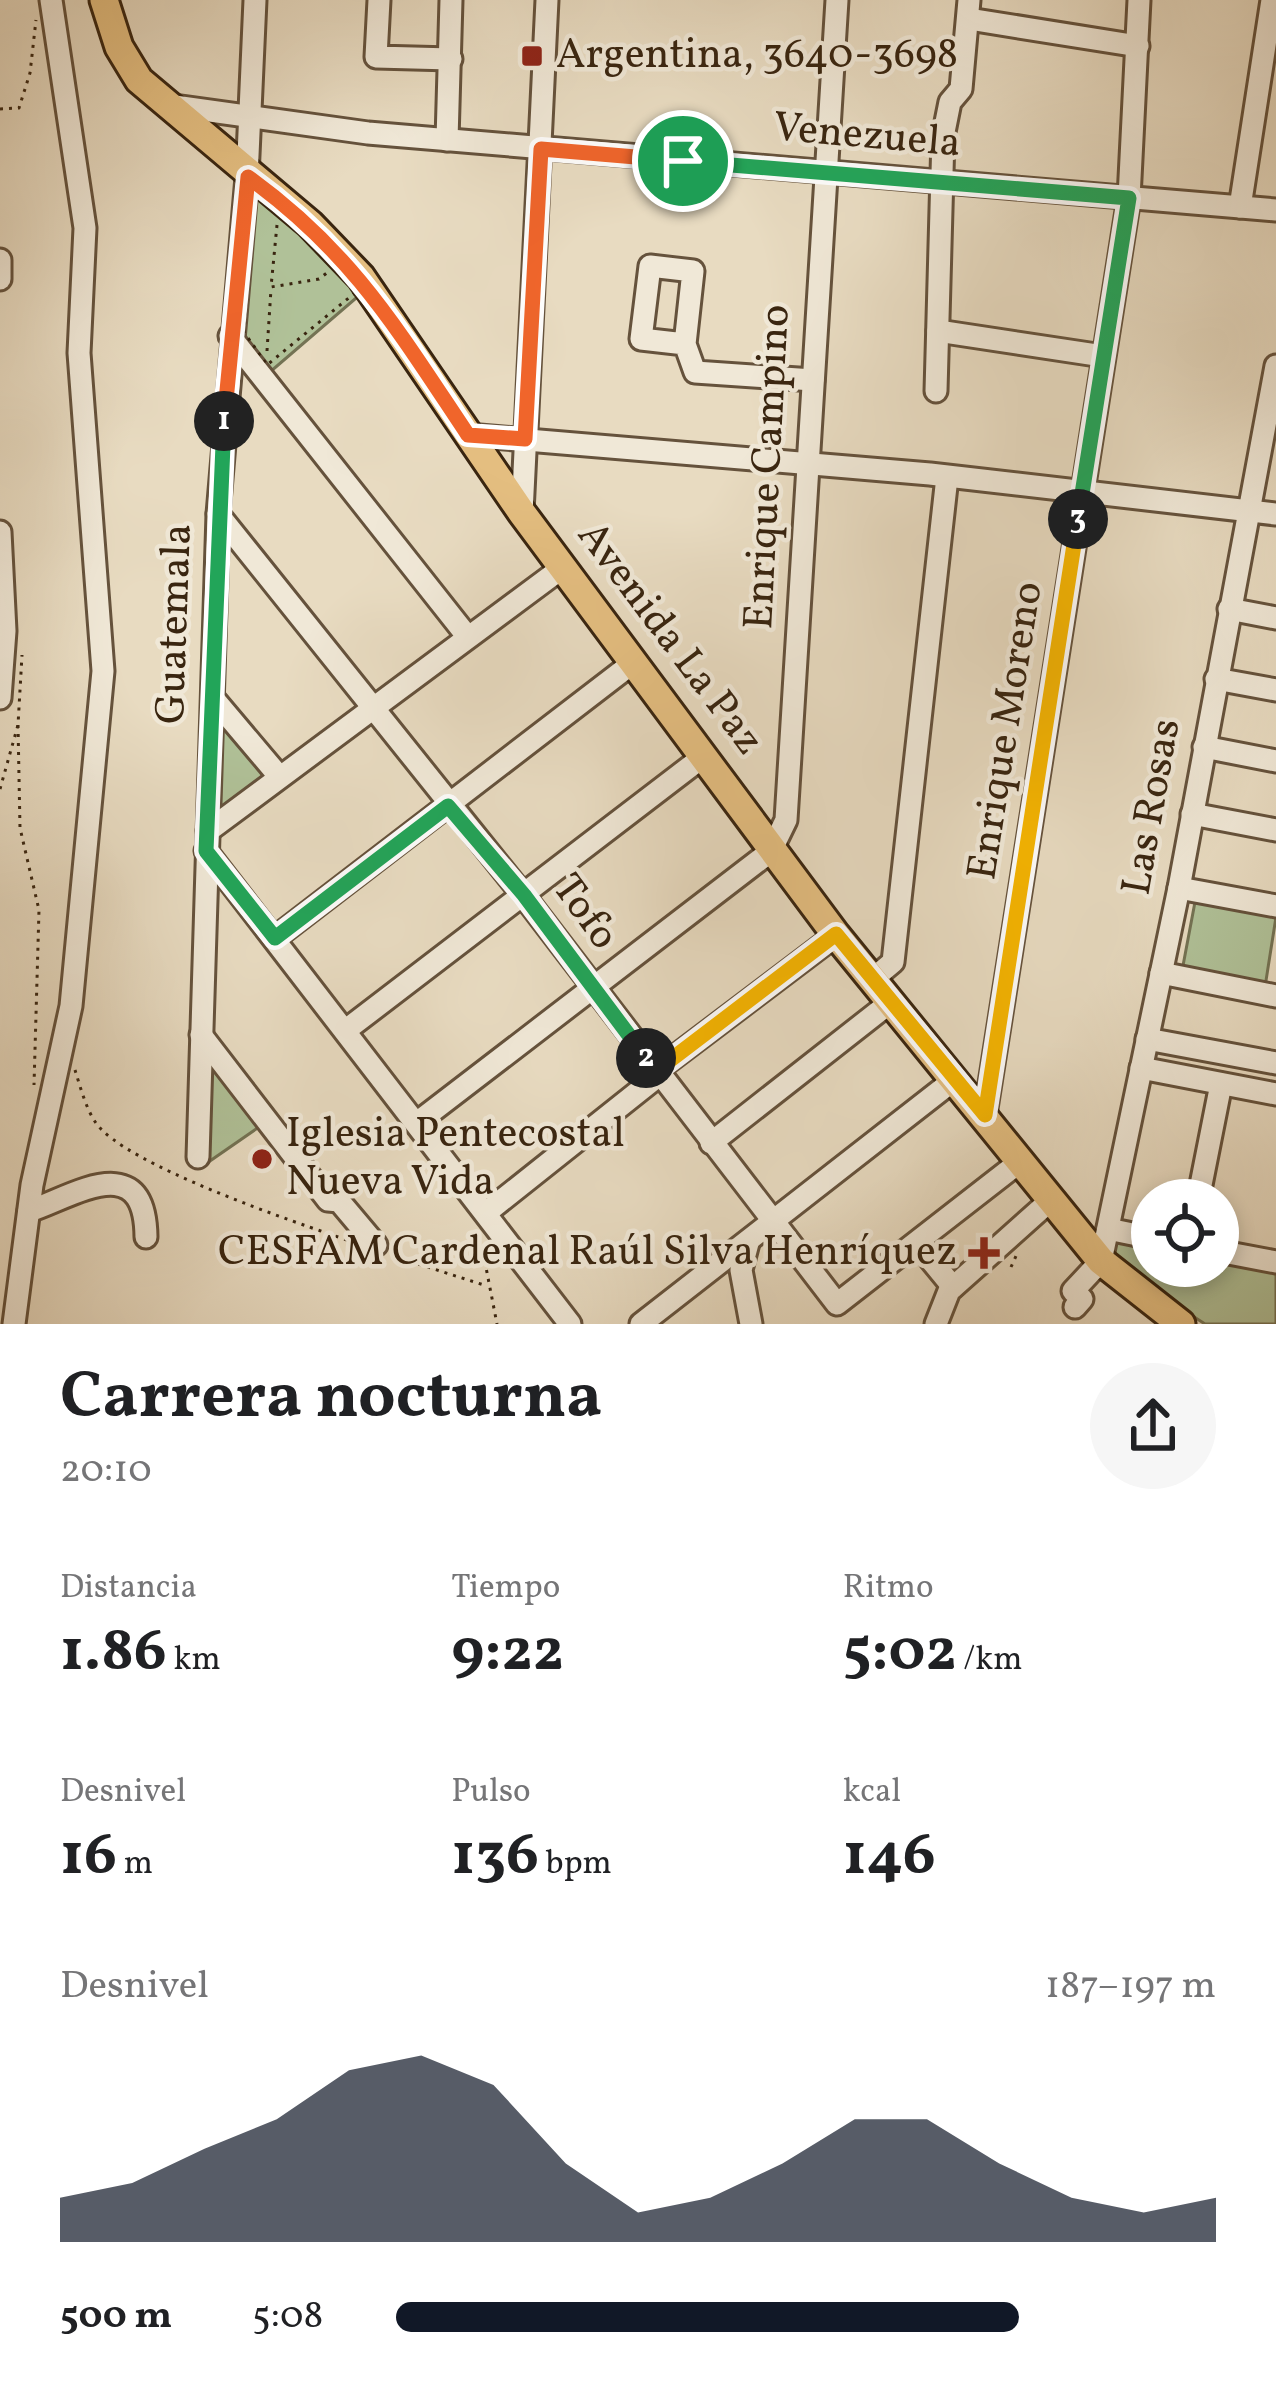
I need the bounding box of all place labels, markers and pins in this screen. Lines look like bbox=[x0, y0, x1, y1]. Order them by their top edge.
place label: Argentina, 3640-3698 bbox=[556, 27, 958, 86]
marker: Argentina, 3640-3698 bbox=[519, 43, 545, 69]
pin bbox=[632, 110, 734, 212]
pin: 1 bbox=[194, 391, 254, 451]
pin: 3 bbox=[1048, 489, 1108, 549]
pin: 2 bbox=[616, 1028, 676, 1088]
place label: Iglesia Pentecostal Nueva Vida bbox=[286, 1106, 625, 1213]
marker: Iglesia Pentecostal Nueva Vida bbox=[249, 1146, 275, 1172]
place label: CESFAM Cardenal Raúl Silva Henríquez bbox=[218, 1224, 957, 1283]
marker: CESFAM Cardenal Raúl Silva Henríquez bbox=[968, 1237, 1000, 1269]

